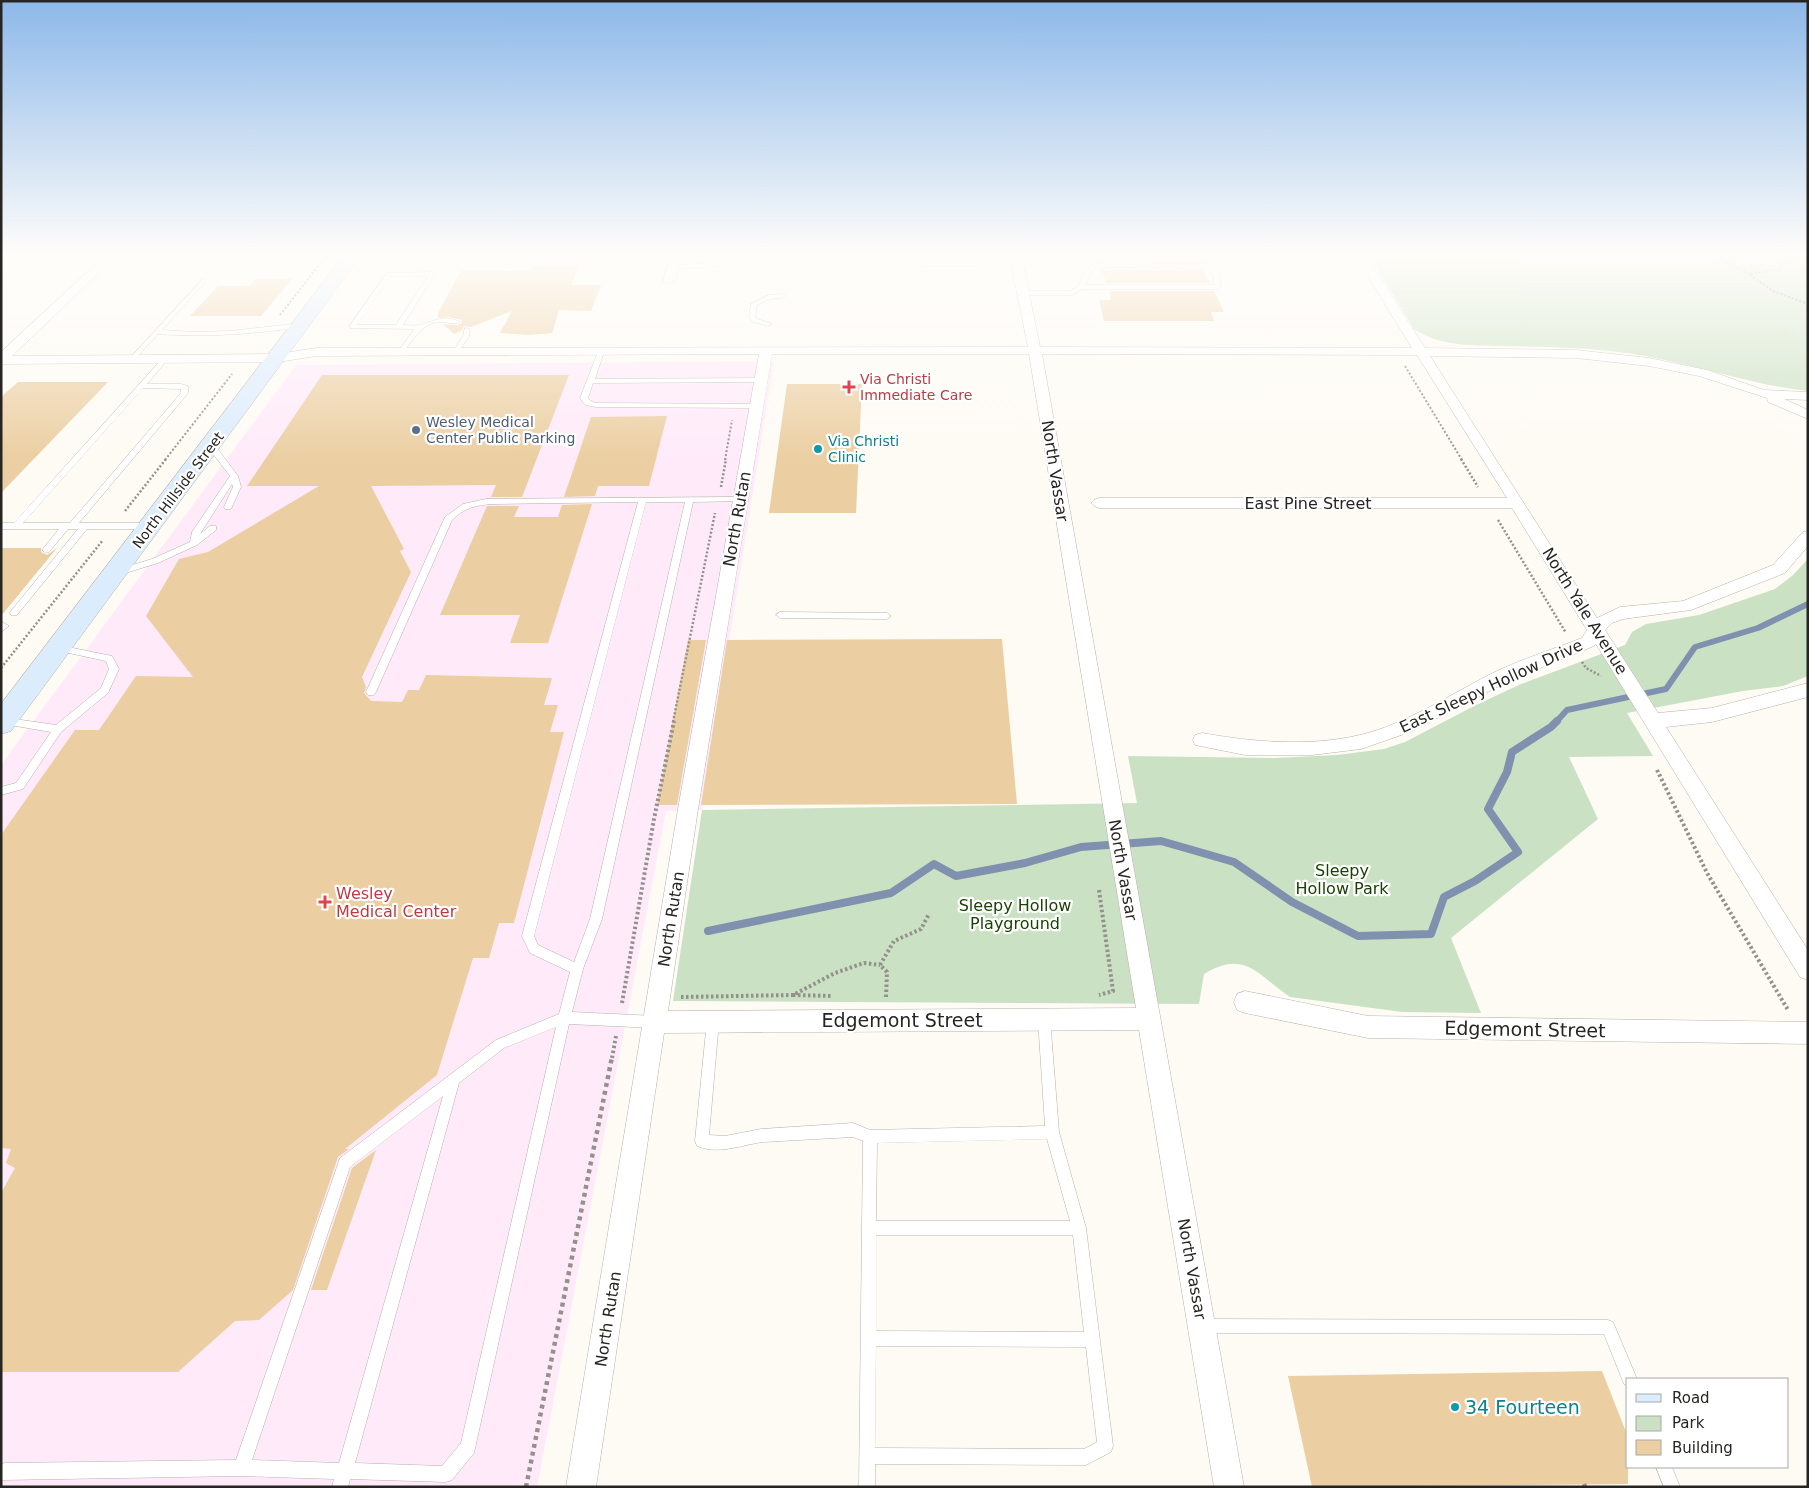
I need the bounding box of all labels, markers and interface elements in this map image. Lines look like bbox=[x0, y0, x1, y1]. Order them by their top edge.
place label: Via Christi Immediate Care bbox=[860, 371, 972, 403]
marker: Via Christi Immediate Care bbox=[842, 380, 856, 394]
place label: Wesley Medical Center Public Parking bbox=[426, 414, 575, 446]
street label: North Vassar bbox=[1038, 419, 1072, 523]
marker: Wesley Medical Center Public Parking bbox=[410, 424, 422, 436]
street label: North Hillside Street bbox=[129, 428, 227, 551]
place label: Via Christi Clinic bbox=[828, 433, 899, 465]
marker: Via Christi Clinic bbox=[812, 443, 824, 455]
street label: North Rutan bbox=[719, 470, 755, 568]
street label: East Pine Street bbox=[1244, 494, 1372, 513]
street label: North Yale Avenue bbox=[1538, 544, 1632, 678]
street label: East Sleepy Hollow Drive bbox=[1396, 635, 1586, 737]
street label: North Vassar bbox=[1105, 818, 1141, 922]
park label: Sleepy Hollow Park bbox=[1295, 861, 1389, 898]
street label: North Rutan bbox=[654, 870, 688, 968]
place label: Wesley Medical Center bbox=[336, 884, 457, 921]
marker: Wesley Medical Center bbox=[318, 895, 332, 909]
park label: Sleepy Hollow Playground bbox=[959, 896, 1071, 933]
street label: Edgemont Street bbox=[821, 1009, 983, 1031]
street label: Edgemont Street bbox=[1444, 1017, 1606, 1041]
street label: North Vassar bbox=[1174, 1217, 1210, 1321]
street label: North Rutan bbox=[591, 1270, 625, 1368]
legend bbox=[1626, 1378, 1789, 1468]
text: Road bbox=[1672, 1389, 1710, 1407]
place label: 34 Fourteen bbox=[1465, 1396, 1580, 1418]
marker: 34 Fourteen bbox=[1449, 1401, 1461, 1413]
text: Park bbox=[1672, 1414, 1705, 1432]
text: Building bbox=[1672, 1439, 1733, 1457]

